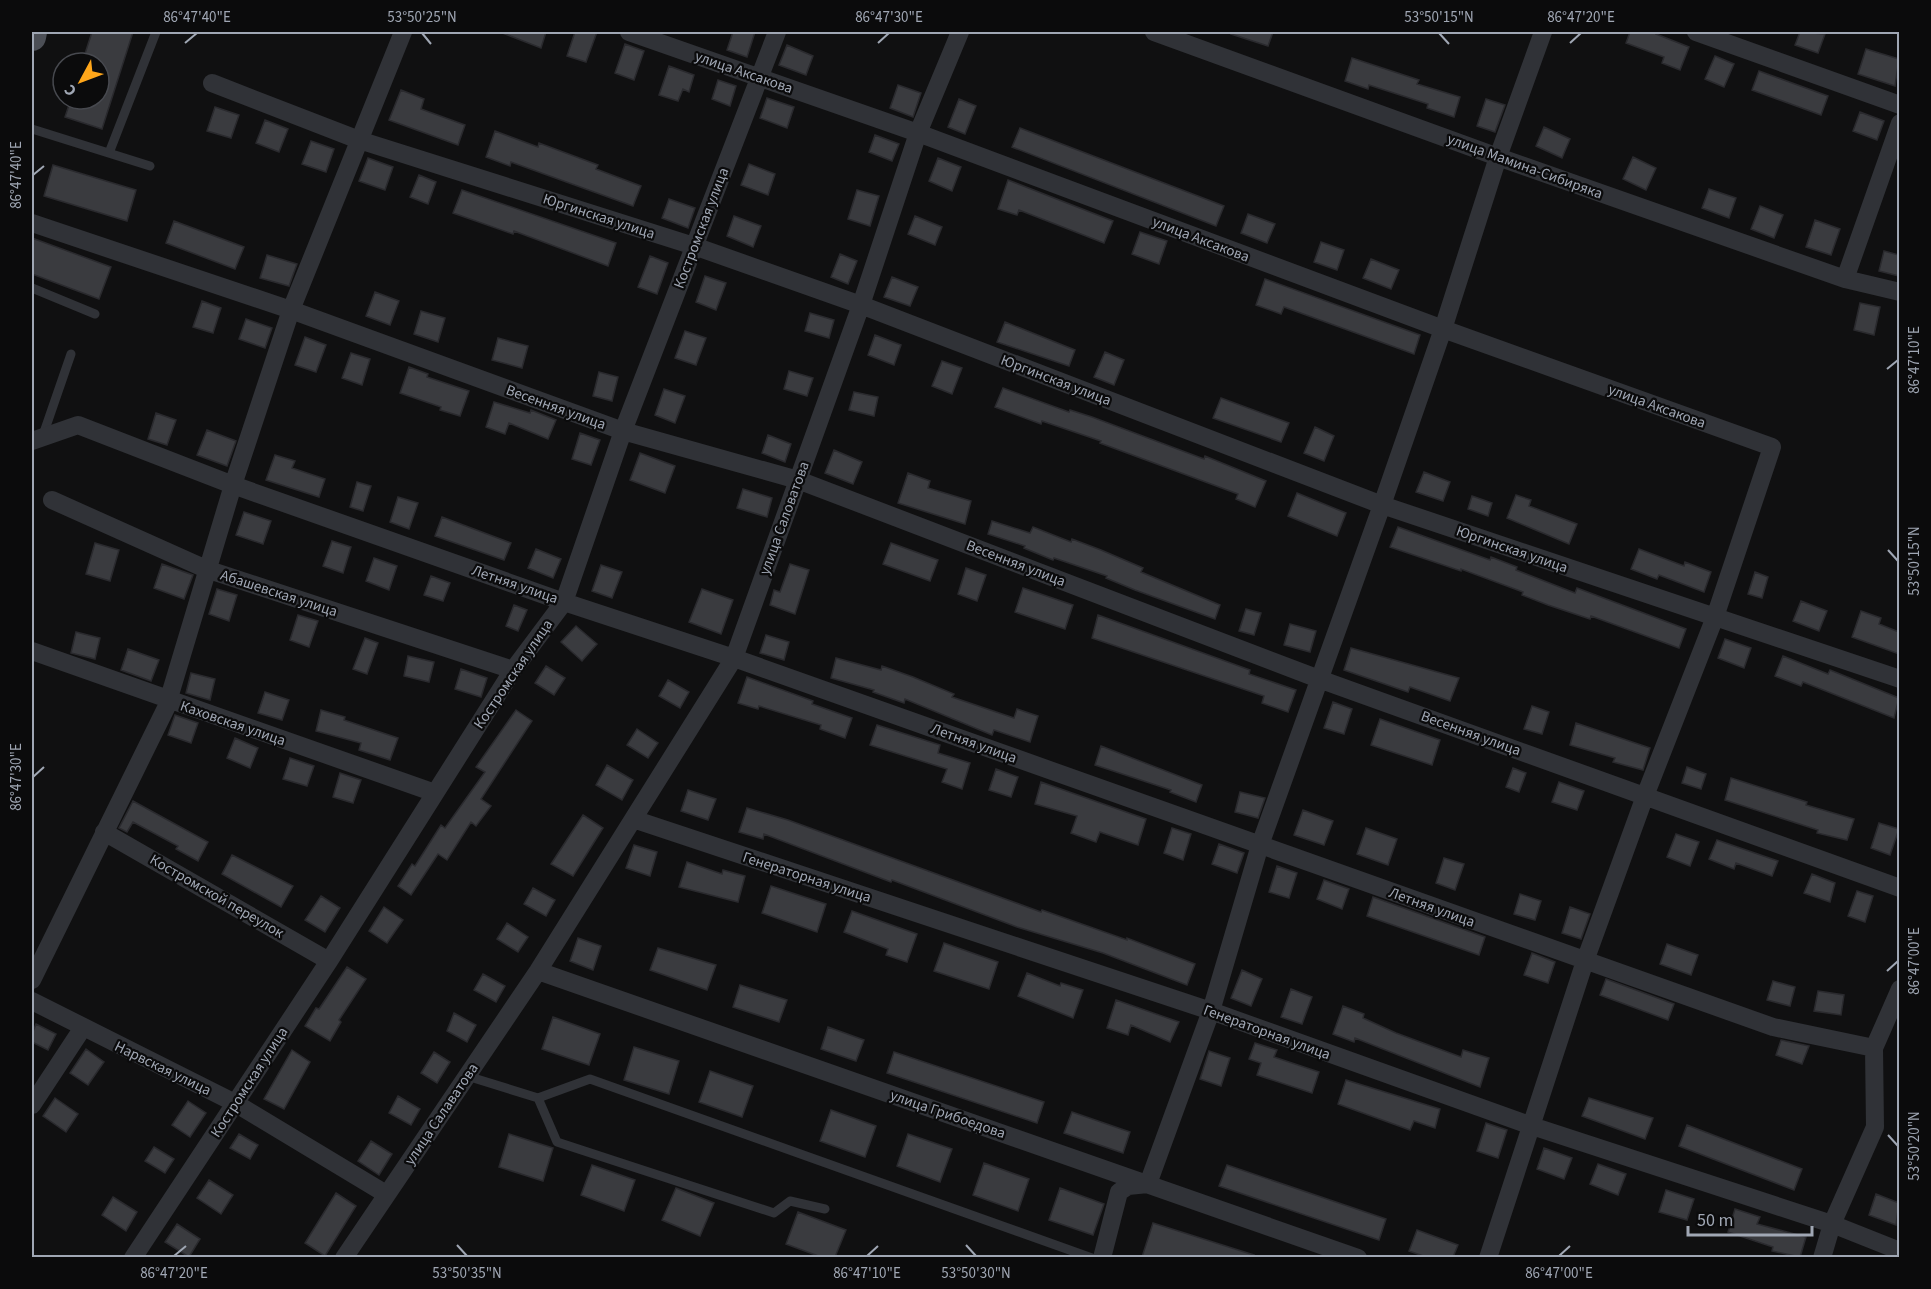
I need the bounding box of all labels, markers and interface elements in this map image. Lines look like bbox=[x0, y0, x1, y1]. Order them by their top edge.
text: 86°47'40"E bbox=[163, 7, 231, 28]
text: 53°50'25"N bbox=[387, 7, 457, 28]
text: 86°47'30"E bbox=[855, 7, 923, 28]
text: 53°50'15"N bbox=[1404, 7, 1474, 28]
text: 86°47'20"E bbox=[1547, 7, 1615, 28]
street label: улица Аксакова bbox=[692, 46, 796, 99]
north arrow bbox=[51, 51, 111, 111]
text: С bbox=[59, 79, 82, 101]
street label: улица Мамина-Сибиряка bbox=[1444, 129, 1605, 204]
text: 86°47'40"E bbox=[6, 141, 27, 209]
street label: Костромская улица bbox=[669, 165, 734, 292]
street label: Юргинская улица bbox=[540, 188, 658, 245]
street label: улица Аксакова bbox=[1149, 211, 1252, 268]
text: 86°47'10"E bbox=[1904, 326, 1925, 394]
street label: Юргинская улица bbox=[998, 350, 1114, 411]
street label: улица Аксакова bbox=[1605, 379, 1709, 434]
street label: Весенняя улица bbox=[503, 380, 609, 435]
street label: улица Саловатова bbox=[754, 458, 815, 578]
street label: Юргинская улица bbox=[1453, 521, 1570, 578]
text: 53°50'15"N bbox=[1904, 526, 1925, 596]
street label: Весенняя улица bbox=[963, 535, 1069, 592]
street label: Летняя улица bbox=[469, 560, 561, 609]
street label: Абашевская улица bbox=[218, 565, 340, 622]
street label: Костромская улица bbox=[469, 615, 558, 733]
street label: Каховская улица bbox=[177, 696, 288, 751]
street label: Весенняя улица bbox=[1418, 706, 1524, 761]
street label: Летняя улица bbox=[928, 718, 1020, 769]
text: 86°47'30"E bbox=[6, 743, 27, 811]
street label: Генераторная улица bbox=[740, 847, 874, 908]
street label: Костромской переулок bbox=[146, 849, 288, 944]
street label: Летняя улица bbox=[1386, 882, 1478, 933]
text: 86°47'00"E bbox=[1904, 927, 1925, 995]
street label: Генераторная улица bbox=[1200, 1000, 1333, 1065]
street label: Костромская улица bbox=[206, 1023, 293, 1142]
street label: Нарвская улица bbox=[111, 1036, 215, 1101]
street label: улица Салаватова bbox=[399, 1059, 483, 1169]
street label: улица Грибоедова bbox=[887, 1085, 1008, 1144]
text: 53°50'20"N bbox=[1904, 1111, 1925, 1181]
scale bar bbox=[1688, 1199, 1812, 1237]
text: 50 m bbox=[1697, 1208, 1733, 1233]
text: 86°47'20"E bbox=[140, 1263, 208, 1284]
text: 53°50'35"N bbox=[432, 1263, 502, 1284]
text: 86°47'10"E bbox=[833, 1263, 901, 1284]
text: 53°50'30"N bbox=[941, 1263, 1011, 1284]
text: 86°47'00"E bbox=[1525, 1263, 1593, 1284]

